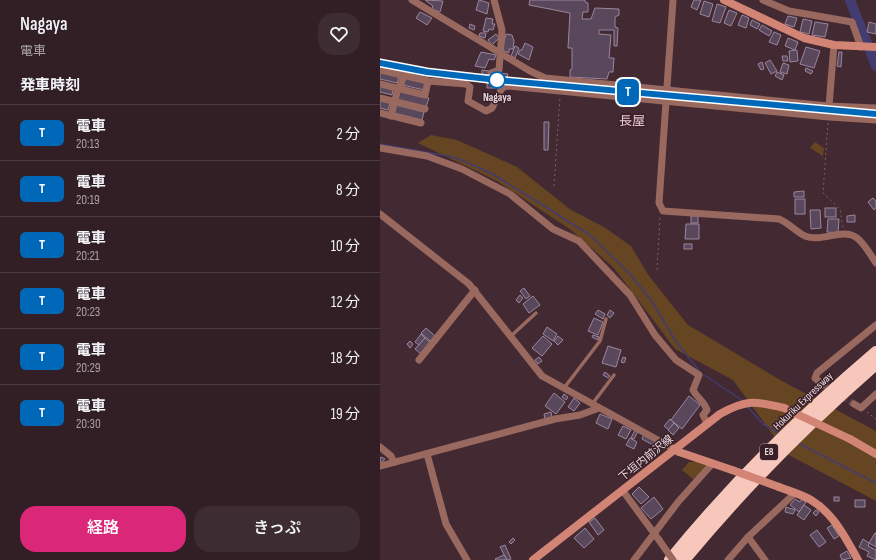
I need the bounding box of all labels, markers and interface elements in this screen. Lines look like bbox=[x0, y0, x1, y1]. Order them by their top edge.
text: Nagaya bbox=[20, 13, 68, 36]
button: heart bbox=[318, 13, 360, 55]
text: 電車 bbox=[20, 43, 46, 59]
marker: Nagaya bbox=[488, 71, 506, 89]
text: 発車時刻 bbox=[20, 76, 80, 95]
line badge: T bbox=[615, 79, 641, 105]
text: T bbox=[625, 83, 631, 100]
place label: Nagaya bbox=[483, 91, 512, 104]
district label: 長屋 bbox=[619, 113, 645, 129]
text: 電車 bbox=[76, 117, 106, 136]
text: T bbox=[39, 124, 45, 141]
text: 2 分 bbox=[336, 125, 360, 144]
text: 20:13 bbox=[76, 136, 99, 152]
text: 電車 bbox=[76, 173, 106, 192]
text: T bbox=[39, 180, 45, 197]
text: 8 分 bbox=[336, 181, 360, 200]
text: 20:19 bbox=[76, 192, 100, 208]
text: 電車 bbox=[76, 229, 106, 248]
text: T bbox=[39, 236, 45, 253]
text: 10 分 bbox=[331, 237, 360, 256]
text: 20:21 bbox=[76, 248, 99, 264]
text: 電車 bbox=[76, 285, 106, 304]
text: T bbox=[39, 292, 45, 309]
text: 12 分 bbox=[331, 293, 360, 312]
text: 20:23 bbox=[76, 304, 100, 320]
text: 電車 bbox=[76, 341, 106, 360]
text: T bbox=[39, 348, 45, 365]
text: 18 分 bbox=[331, 349, 360, 368]
text: 20:29 bbox=[76, 360, 101, 376]
street label: Hokuriku Expressway bbox=[771, 369, 836, 433]
text: 電車 bbox=[76, 397, 106, 416]
text: T bbox=[39, 404, 45, 421]
text: 19 分 bbox=[331, 405, 360, 424]
text: 20:30 bbox=[76, 416, 101, 432]
street label: 下垣内前沢線 bbox=[616, 432, 676, 484]
road number: E8 bbox=[760, 444, 778, 460]
button: 経路 bbox=[20, 506, 186, 552]
button: きっぷ bbox=[194, 506, 360, 552]

